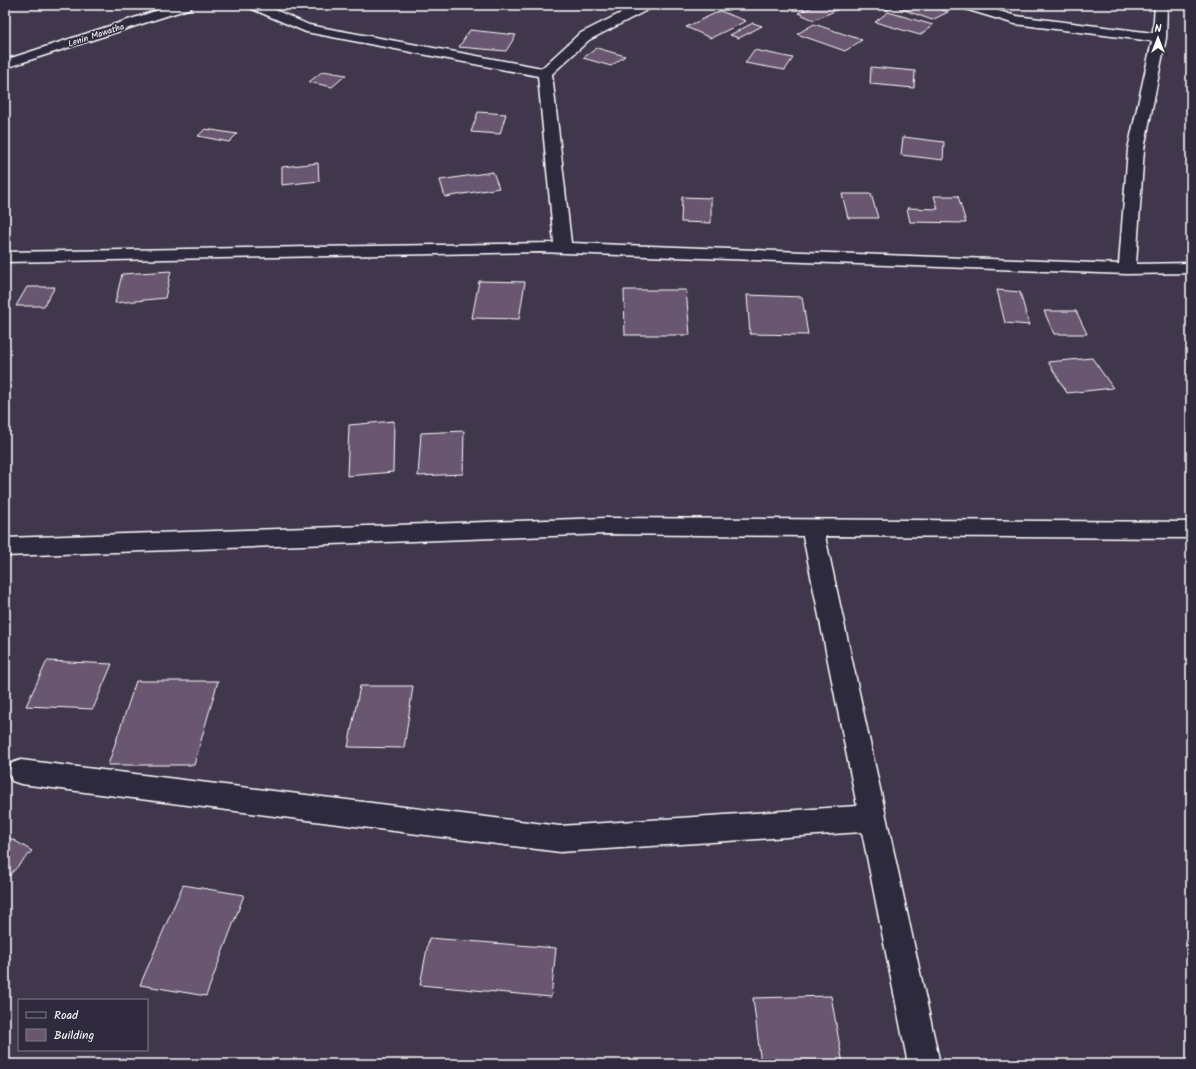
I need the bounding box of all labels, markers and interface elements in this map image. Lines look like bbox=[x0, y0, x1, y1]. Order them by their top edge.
north arrow bbox=[1138, 18, 1178, 58]
street label: Lenin Mawatha bbox=[66, 19, 126, 52]
text: N bbox=[1155, 20, 1162, 38]
legend bbox=[18, 999, 148, 1051]
text: Road bbox=[54, 1006, 79, 1025]
text: Building bbox=[54, 1026, 94, 1045]

